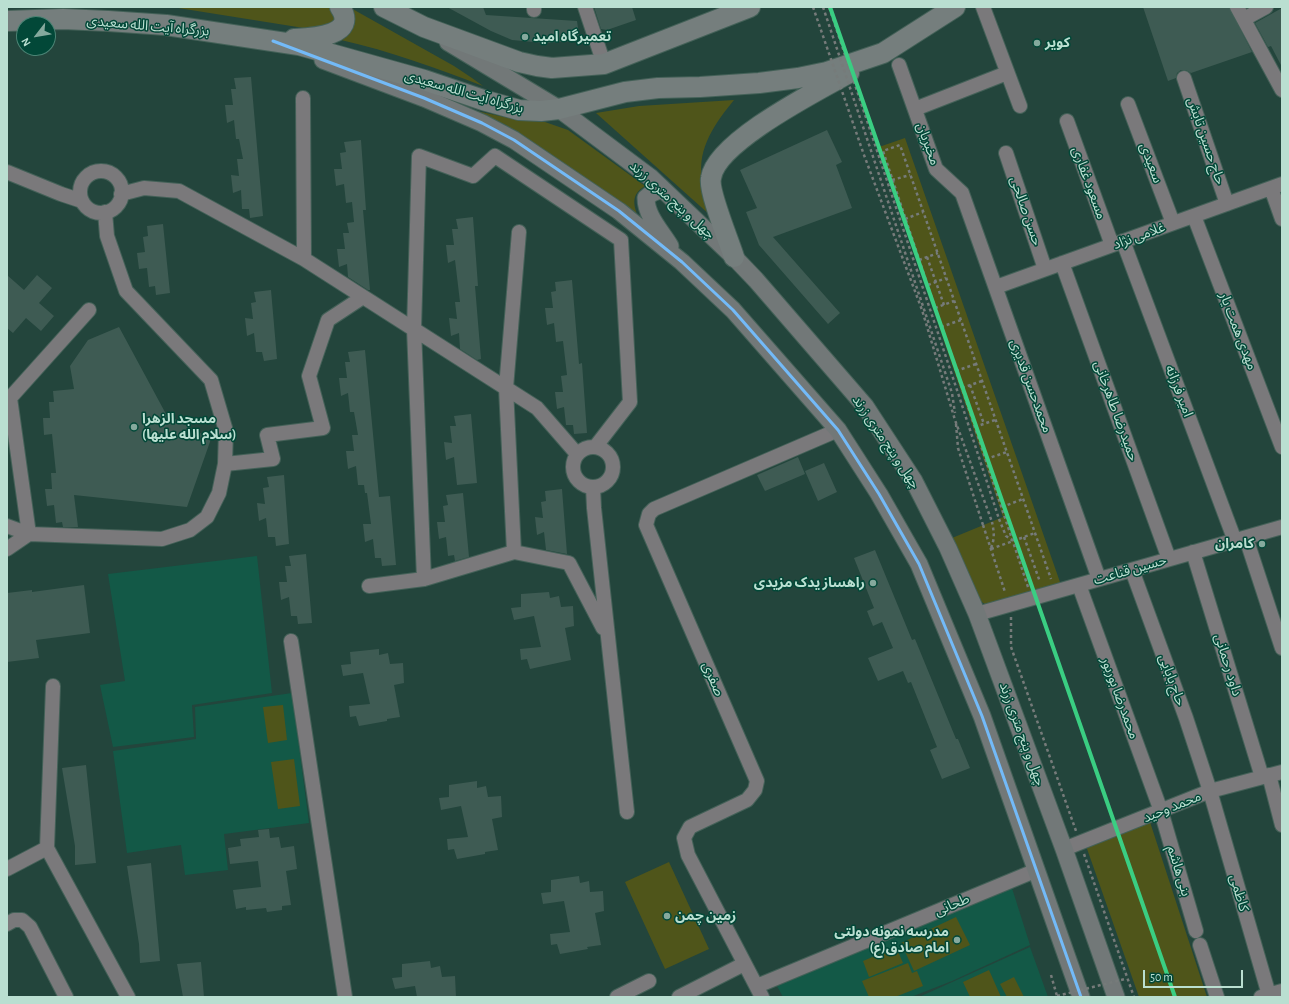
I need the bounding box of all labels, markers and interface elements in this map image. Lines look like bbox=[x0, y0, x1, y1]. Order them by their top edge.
street label: بزرگراه آیت الله سعیدی bbox=[86, 12, 210, 40]
north arrow bbox=[16, 16, 56, 56]
place label: تعمیرگاه امید bbox=[533, 29, 611, 45]
marker: تعمیرگاه امید bbox=[520, 32, 530, 42]
place label: کویر bbox=[1045, 35, 1070, 51]
text: N bbox=[19, 36, 33, 48]
marker: کویر bbox=[1032, 38, 1042, 48]
street label: بزرگراه آیت الله سعیدی bbox=[403, 67, 525, 117]
street label: حاج حسین تابش bbox=[1183, 95, 1229, 187]
street label: مخبریان bbox=[913, 120, 943, 168]
street label: سعيدی bbox=[1136, 141, 1166, 185]
street label: مسعود غفاری bbox=[1068, 144, 1110, 222]
street label: چهل و پنج متری زرند bbox=[626, 157, 718, 243]
street label: حسن صالحی bbox=[1006, 174, 1046, 248]
street label: غلامی نژاد bbox=[1111, 219, 1167, 253]
street label: مهدی همت یار bbox=[1215, 290, 1261, 372]
street label: محمدحسن قدیری bbox=[1006, 337, 1056, 435]
street label: حمیدرضا طاهرخانی bbox=[1090, 358, 1142, 464]
street label: امیر فرزانه bbox=[1161, 363, 1197, 419]
street label: چهل و پنج متری زرند bbox=[849, 392, 923, 492]
place label: مسجد الزهرا (سلام الله علیها) bbox=[142, 411, 236, 444]
marker: مسجد الزهرا (سلام الله علیها) bbox=[129, 422, 139, 432]
place label: کامران bbox=[1215, 536, 1254, 552]
marker: کامران bbox=[1257, 539, 1267, 549]
street label: حسین قناعت bbox=[1091, 552, 1169, 588]
place label: راهساز یدک مزیدی bbox=[754, 575, 865, 591]
marker: راهساز یدک مزیدی bbox=[868, 578, 878, 588]
street label: داود رحمانی bbox=[1211, 632, 1245, 698]
street label: حاج بابایی bbox=[1155, 652, 1189, 708]
street label: محمدرضا بوربور bbox=[1097, 655, 1143, 741]
street label: صفری bbox=[698, 659, 728, 699]
street label: چهل و پنج متری زرند bbox=[995, 680, 1049, 788]
street label: محمد وحید bbox=[1140, 788, 1204, 826]
street label: بنی هاشم bbox=[1163, 844, 1195, 898]
street label: کاظمی bbox=[1226, 873, 1252, 913]
street label: طحانی bbox=[932, 890, 972, 920]
place label: زمین چمن bbox=[675, 908, 736, 924]
marker: زمین چمن bbox=[662, 911, 672, 921]
place label: مدرسه نمونه دولتی امام صادق(ع) bbox=[834, 924, 949, 956]
marker: مدرسه نمونه دولتی امام صادق(ع) bbox=[952, 935, 962, 945]
scale bar bbox=[1145, 962, 1245, 988]
text: 50 m bbox=[1150, 971, 1173, 983]

